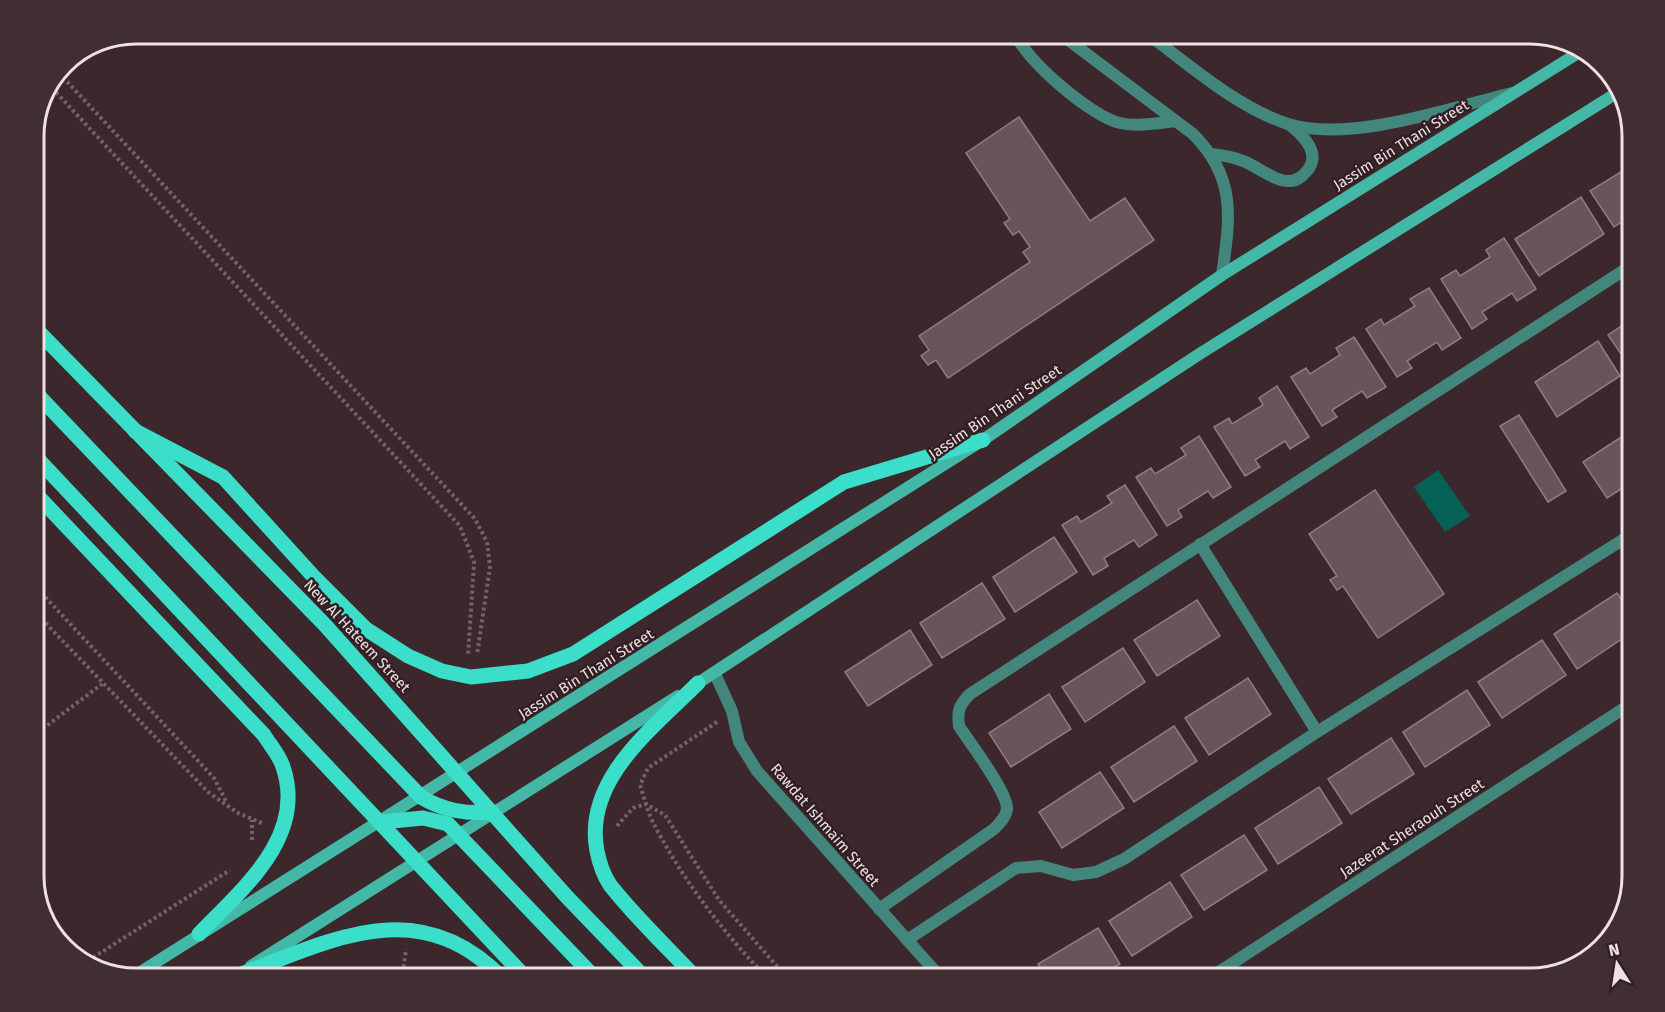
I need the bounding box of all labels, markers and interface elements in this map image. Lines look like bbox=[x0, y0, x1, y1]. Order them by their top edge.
street label: Jassim Bin Thani Street bbox=[1330, 96, 1472, 194]
street label: Jassim Bin Thani Street bbox=[925, 361, 1065, 463]
street label: New Al Hateem Street bbox=[300, 576, 414, 697]
street label: Jassim Bin Thani Street bbox=[515, 625, 657, 723]
street label: Rawdat Ishmaim Street bbox=[767, 760, 884, 891]
street label: Jazeerat Sheraouh Street bbox=[1337, 774, 1488, 881]
north arrow bbox=[1587, 934, 1647, 994]
text: N bbox=[1607, 939, 1621, 960]

